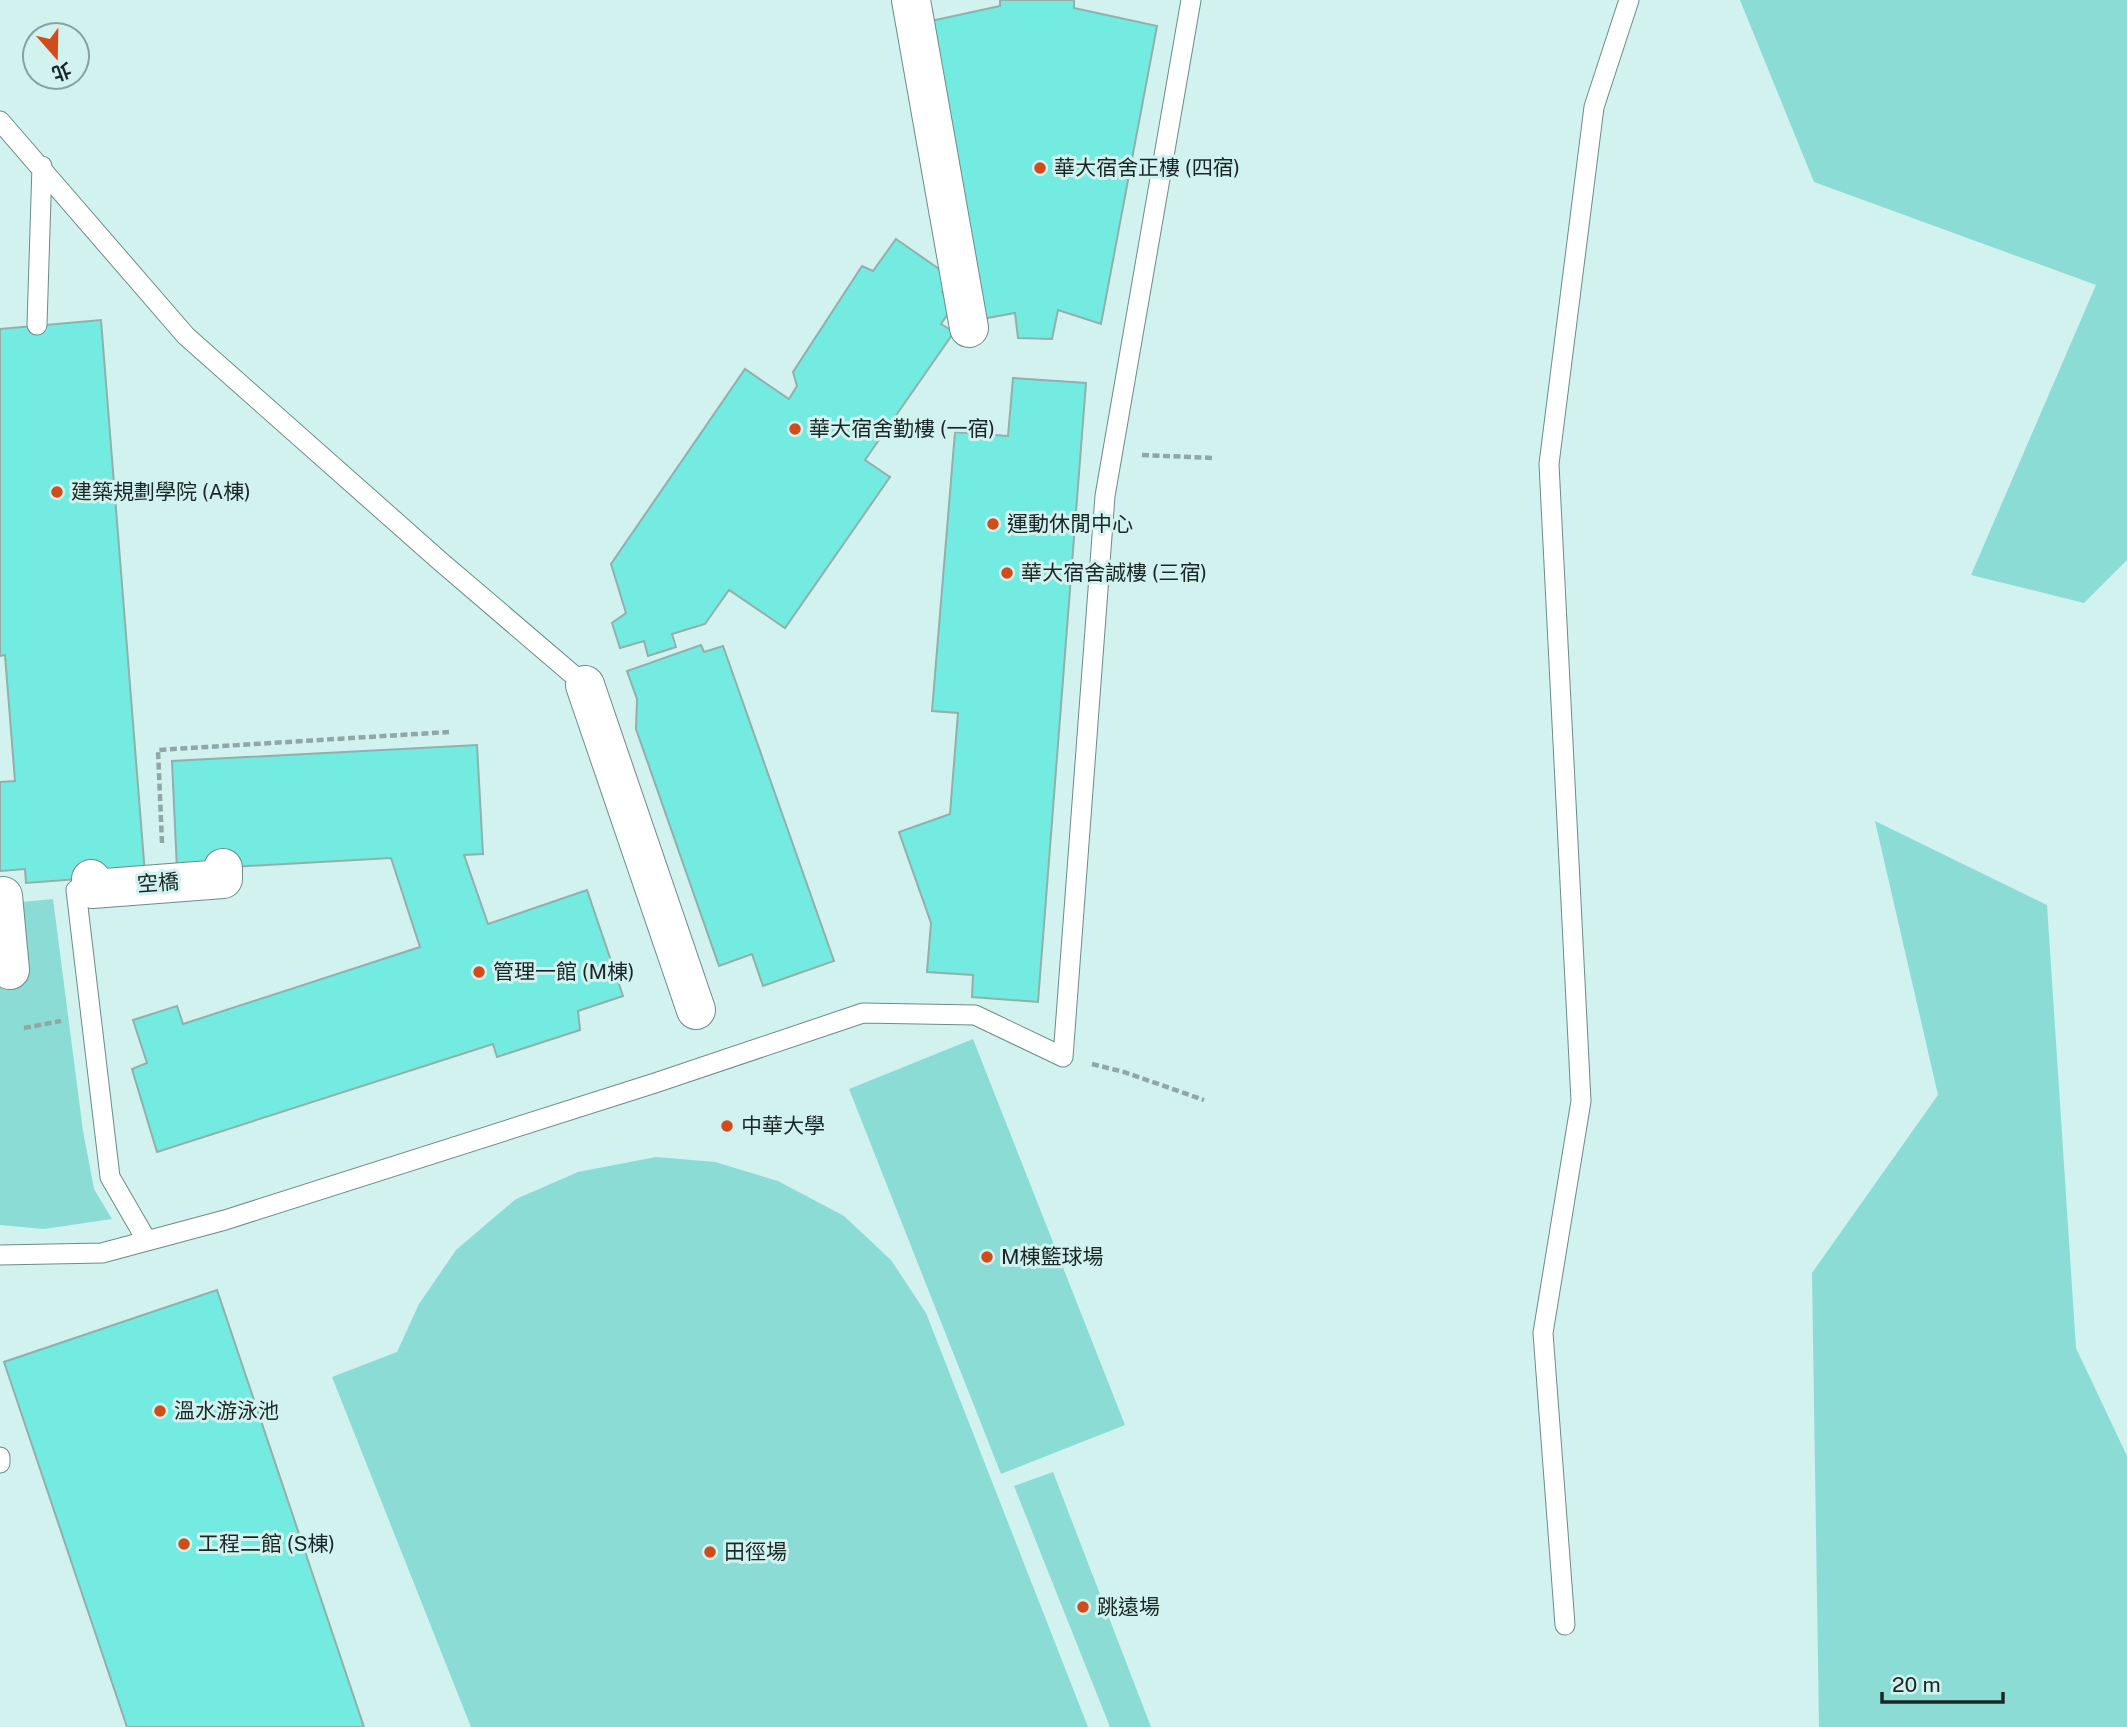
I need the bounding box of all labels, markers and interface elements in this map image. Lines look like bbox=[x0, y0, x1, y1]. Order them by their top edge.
north arrow bbox=[21, 21, 91, 91]
text: 北 bbox=[49, 58, 75, 86]
place label: 華大宿舍正樓 (四宿) bbox=[1054, 155, 1240, 180]
marker: 華大宿舍正樓 (四宿) bbox=[1032, 160, 1048, 176]
place label: 華大宿舍勤樓 (一宿) bbox=[809, 416, 995, 441]
marker: 華大宿舍勤樓 (一宿) bbox=[787, 421, 803, 437]
place label: 建築規劃學院 (A棟) bbox=[71, 479, 251, 504]
marker: 建築規劃學院 (A棟) bbox=[49, 484, 65, 500]
place label: 運動休閒中心 bbox=[1007, 511, 1133, 536]
marker: 運動休閒中心 bbox=[985, 516, 1001, 532]
place label: 華大宿舍誠樓 (三宿) bbox=[1021, 560, 1207, 585]
marker: 華大宿舍誠樓 (三宿) bbox=[999, 565, 1015, 581]
street label: 空橋 bbox=[136, 869, 180, 896]
place label: 管理一館 (M棟) bbox=[493, 959, 635, 984]
marker: 管理一館 (M棟) bbox=[471, 964, 487, 980]
place label: 中華大學 bbox=[741, 1113, 825, 1138]
marker: 中華大學 bbox=[719, 1118, 735, 1134]
place label: M棟籃球場 bbox=[1001, 1244, 1104, 1269]
marker: M棟籃球場 bbox=[979, 1249, 995, 1265]
place label: 溫水游泳池 bbox=[174, 1398, 279, 1423]
marker: 溫水游泳池 bbox=[152, 1403, 168, 1419]
place label: 工程二館 (S棟) bbox=[198, 1531, 335, 1556]
marker: 工程二館 (S棟) bbox=[176, 1536, 192, 1552]
place label: 田徑場 bbox=[724, 1539, 787, 1564]
marker: 田徑場 bbox=[702, 1544, 718, 1560]
place label: 跳遠場 bbox=[1097, 1594, 1160, 1619]
marker: 跳遠場 bbox=[1075, 1599, 1091, 1615]
scale bar bbox=[1882, 1660, 2003, 1704]
text: 20 m bbox=[1892, 1672, 1941, 1697]

